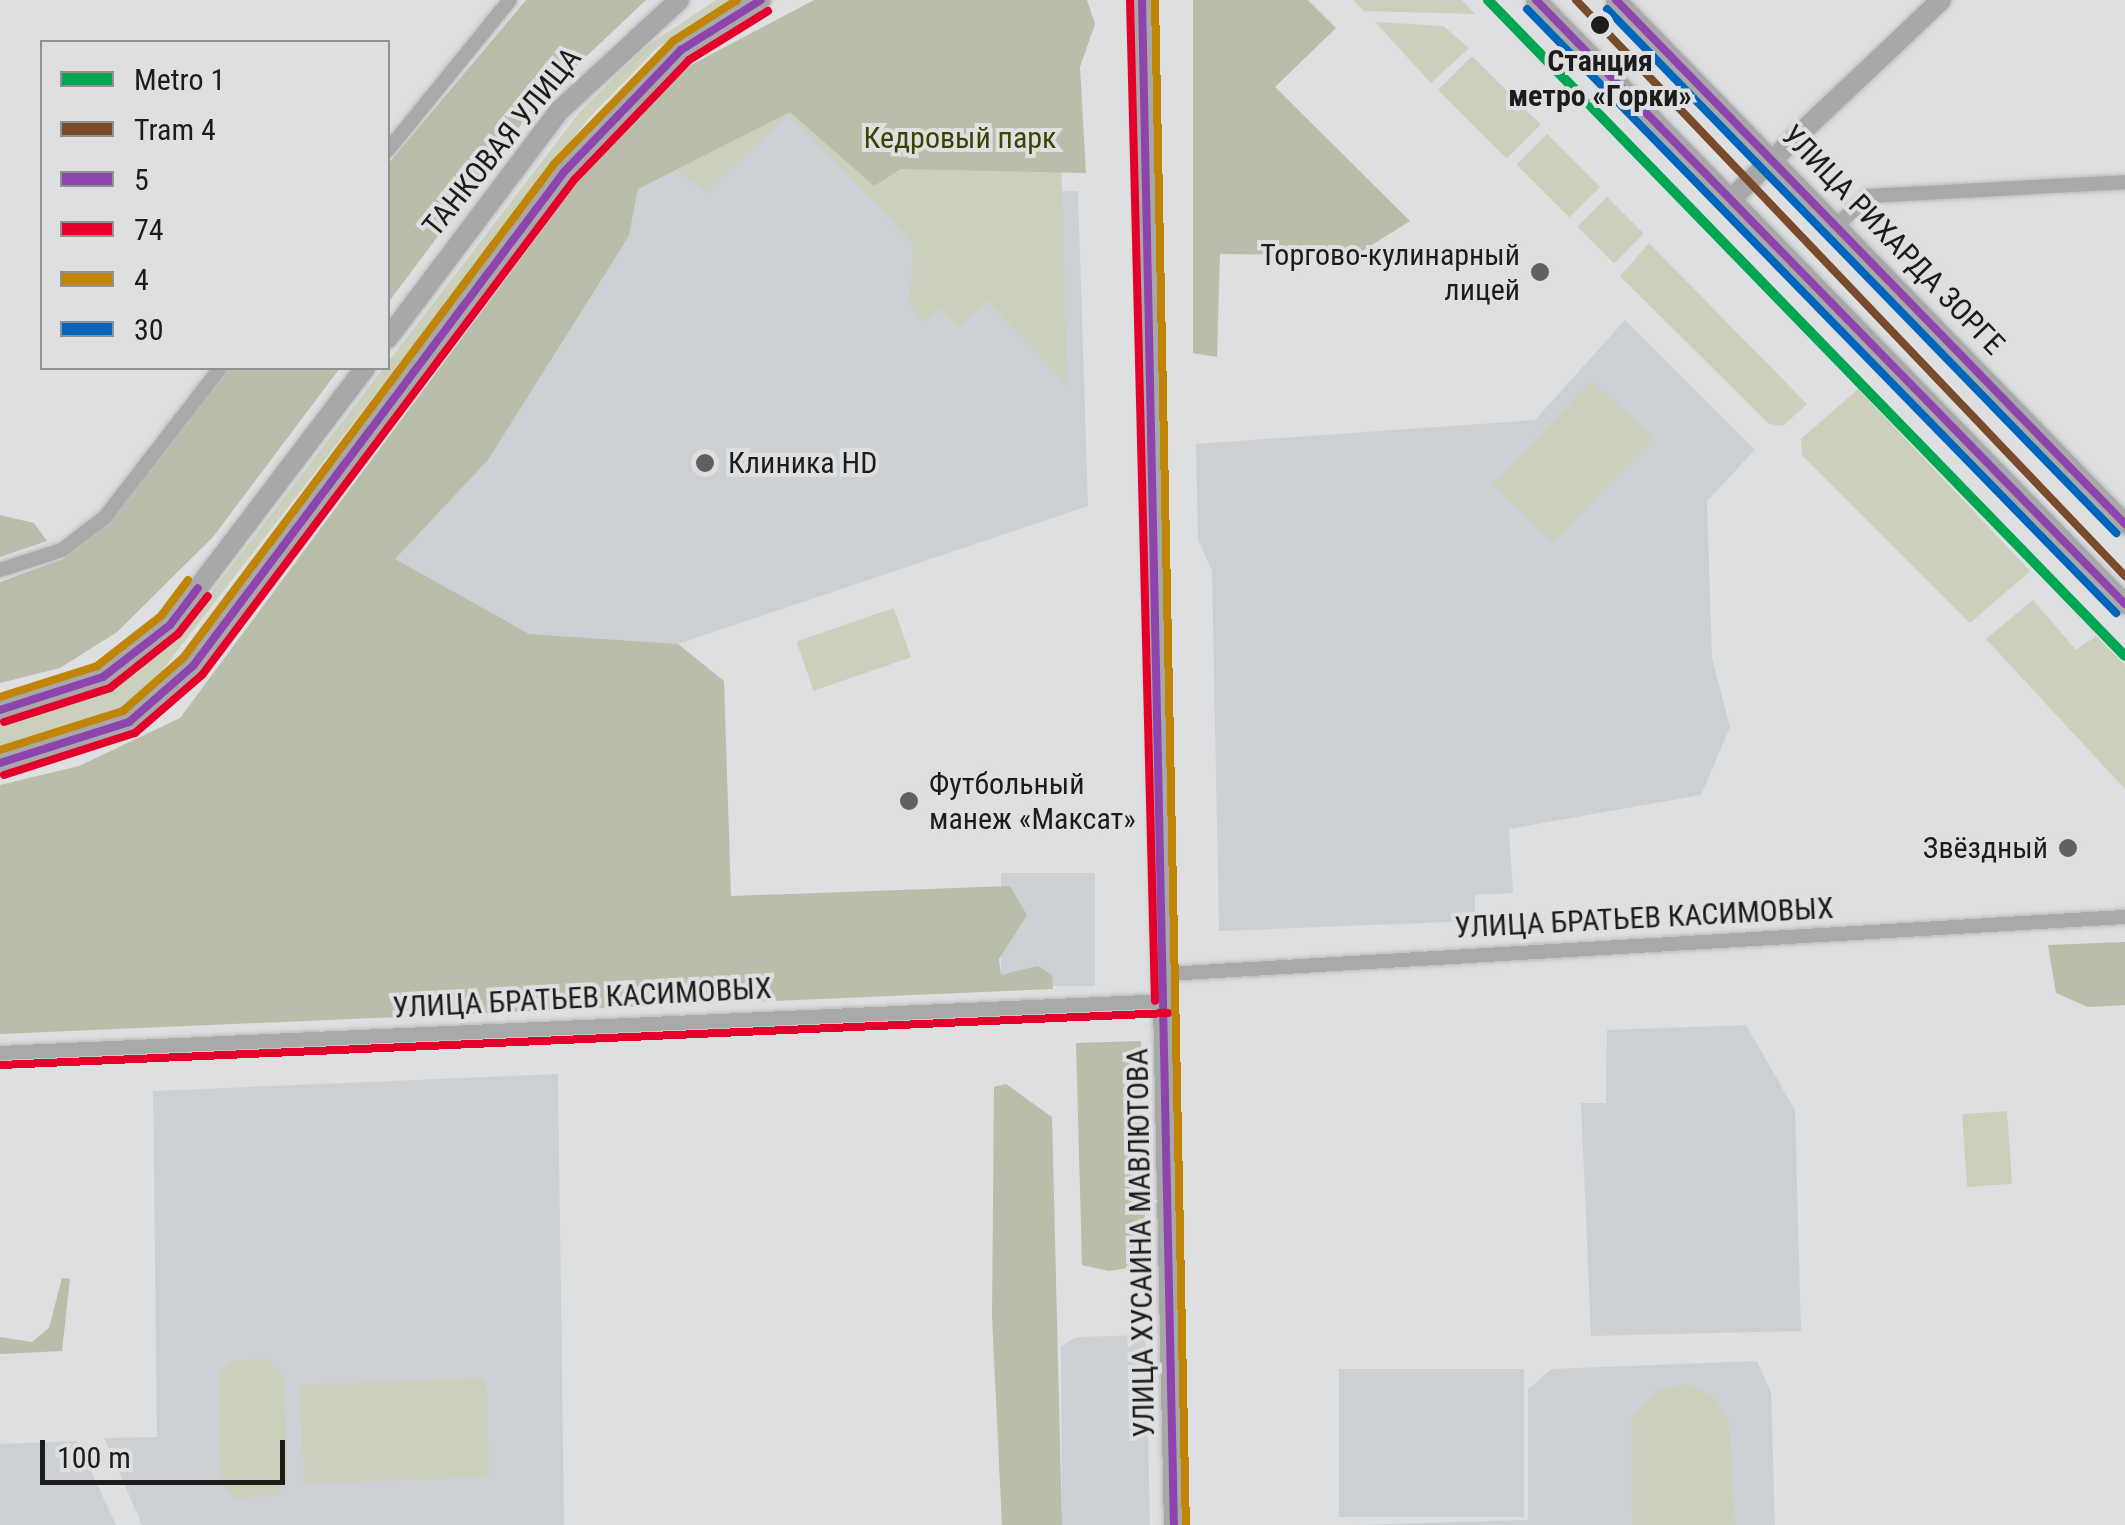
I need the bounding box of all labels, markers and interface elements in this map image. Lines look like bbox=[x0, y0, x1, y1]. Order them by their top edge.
marker: Станция метро «Горки» bbox=[1587, 12, 1613, 38]
legend bbox=[40, 40, 390, 370]
street label: ТАНКОВАЯ УЛИЦА bbox=[415, 41, 589, 243]
place label: Станция метро «Горки» bbox=[1508, 43, 1692, 114]
text: Metro 1 bbox=[134, 62, 225, 97]
text: Tram 4 bbox=[134, 112, 216, 147]
street label: УЛИЦА РИХАРДА ЗОРГЕ bbox=[1774, 118, 2012, 362]
park label: Кедровый парк bbox=[864, 120, 1056, 156]
text: 5 bbox=[134, 162, 149, 197]
text: 74 bbox=[134, 212, 164, 247]
place label: Торгово-кулинарный лицей bbox=[1260, 237, 1520, 308]
marker: Торгово-кулинарный лицей bbox=[1529, 261, 1551, 283]
text: 4 bbox=[134, 262, 149, 297]
text: 30 bbox=[134, 312, 164, 347]
place label: Клиника HD bbox=[728, 445, 877, 481]
marker: Клиника HD bbox=[692, 450, 718, 476]
place label: Футбольный манеж «Максат» bbox=[929, 766, 1136, 836]
marker: Футбольный манеж «Максат» bbox=[898, 790, 920, 812]
place label: Звёздный bbox=[1923, 830, 2048, 866]
marker: Звёздный bbox=[2057, 837, 2079, 859]
street label: УЛИЦА БРАТЬЕВ КАСИМОВЫХ bbox=[1454, 890, 1834, 946]
street label: УЛИЦА БРАТЬЕВ КАСИМОВЫХ bbox=[392, 970, 772, 1026]
street label: УЛИЦА ХУСАИНА МАВЛЮТОВА bbox=[1120, 1048, 1162, 1438]
scale bar bbox=[45, 1420, 290, 1482]
text: 100 m bbox=[57, 1440, 131, 1475]

